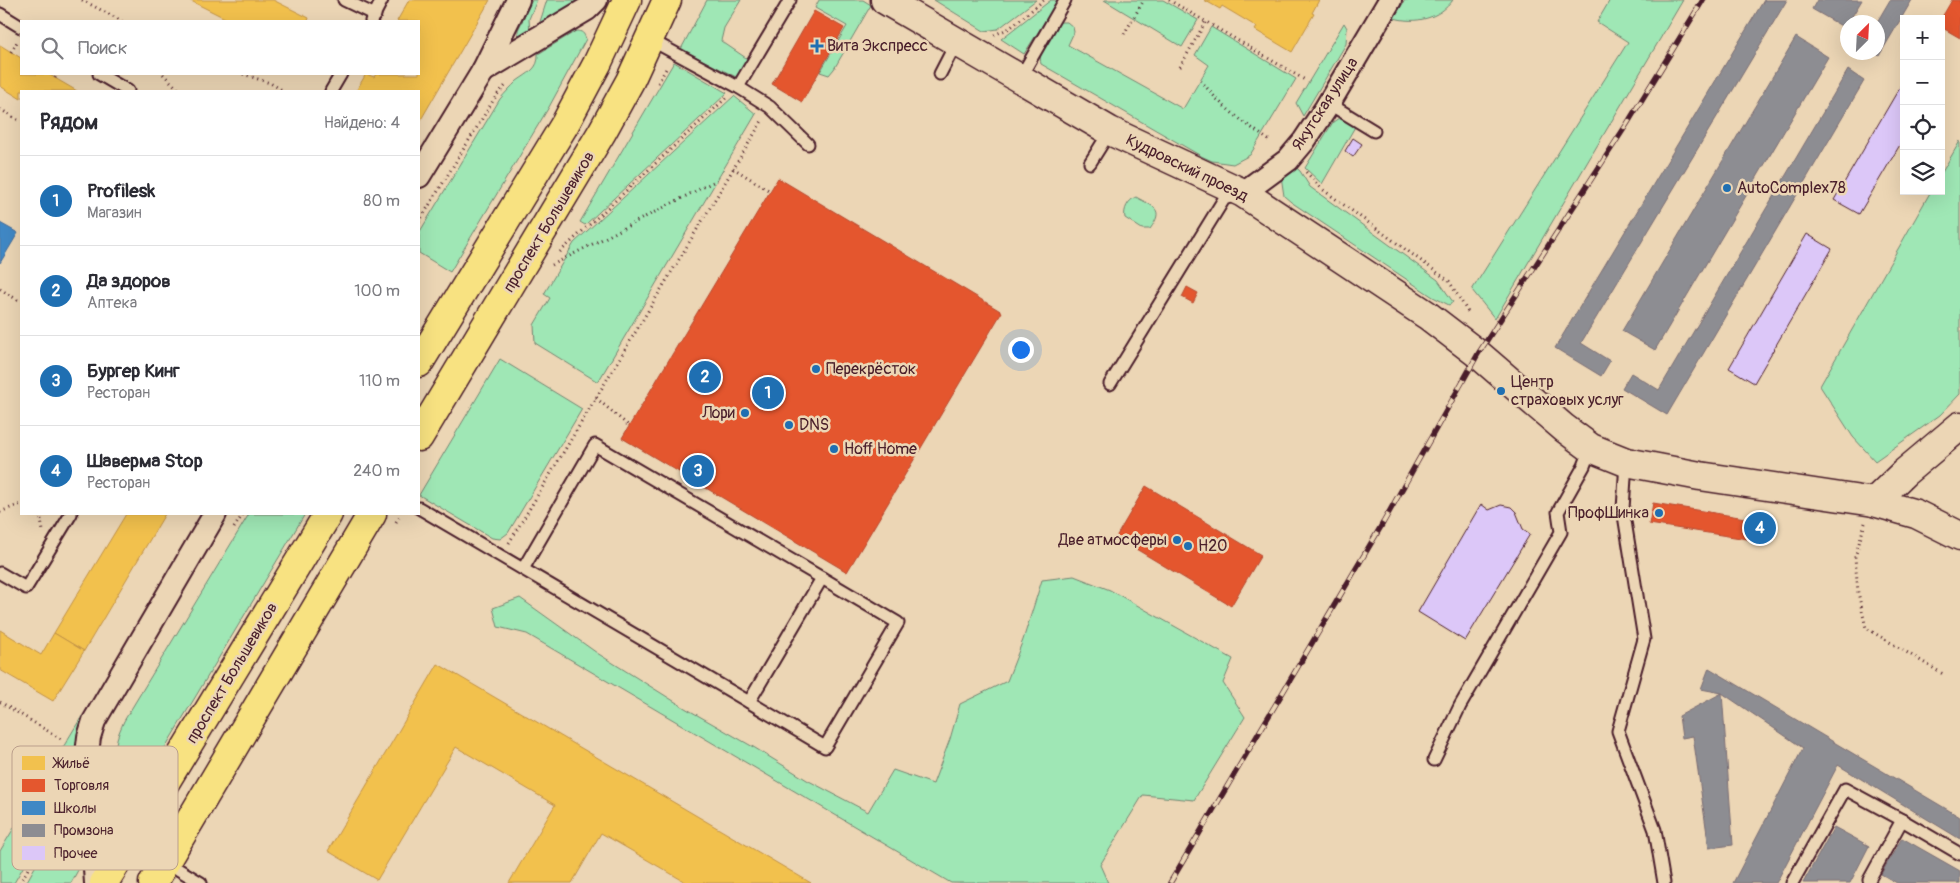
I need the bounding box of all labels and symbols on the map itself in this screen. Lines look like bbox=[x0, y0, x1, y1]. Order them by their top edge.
north arrow bbox=[1840, 15, 1885, 60]
place label: Вита Экспресс bbox=[827, 36, 928, 56]
marker: Вита Экспресс bbox=[811, 40, 823, 52]
street label: Якутская улица bbox=[1287, 54, 1363, 154]
street label: Кудровский проезд bbox=[1122, 130, 1252, 206]
street label: проспект Большевиков bbox=[499, 148, 599, 296]
place label: AutoComplex78 bbox=[1737, 178, 1846, 198]
marker: AutoComplex78 bbox=[1721, 182, 1733, 194]
your location bbox=[1008, 337, 1034, 363]
pin: 2 bbox=[689, 358, 721, 396]
place label: Перекрёсток bbox=[826, 359, 916, 379]
marker: Перекрёсток bbox=[810, 363, 822, 375]
place label: Центр страховых услуг bbox=[1511, 372, 1624, 410]
pin: 1 bbox=[752, 374, 784, 412]
marker: Центр страховых услуг bbox=[1495, 385, 1507, 397]
place label: Лори bbox=[701, 403, 735, 423]
marker: Лори bbox=[739, 407, 751, 419]
place label: DNS bbox=[799, 415, 829, 435]
marker: DNS bbox=[783, 419, 795, 431]
place label: Hoff Home bbox=[844, 439, 917, 459]
marker: Hoff Home bbox=[828, 443, 840, 455]
pin: 3 bbox=[682, 452, 714, 490]
place label: ПрофШинка bbox=[1568, 503, 1649, 523]
marker: ПрофШинка bbox=[1653, 507, 1665, 519]
pin: 4 bbox=[1744, 509, 1776, 547]
place label: Две атмосферы bbox=[1057, 530, 1167, 550]
marker: Две атмосферы bbox=[1171, 534, 1183, 546]
place label: H2O bbox=[1198, 536, 1227, 556]
marker: H2O bbox=[1182, 540, 1194, 552]
street label: проспект Большевиков bbox=[182, 599, 282, 747]
legend bbox=[12, 746, 178, 870]
text: Жильё bbox=[52, 755, 90, 772]
text: Торговля bbox=[54, 777, 109, 794]
text: Школы bbox=[54, 800, 97, 817]
text: Промзона bbox=[54, 822, 114, 839]
text: Прочее bbox=[54, 845, 97, 862]

